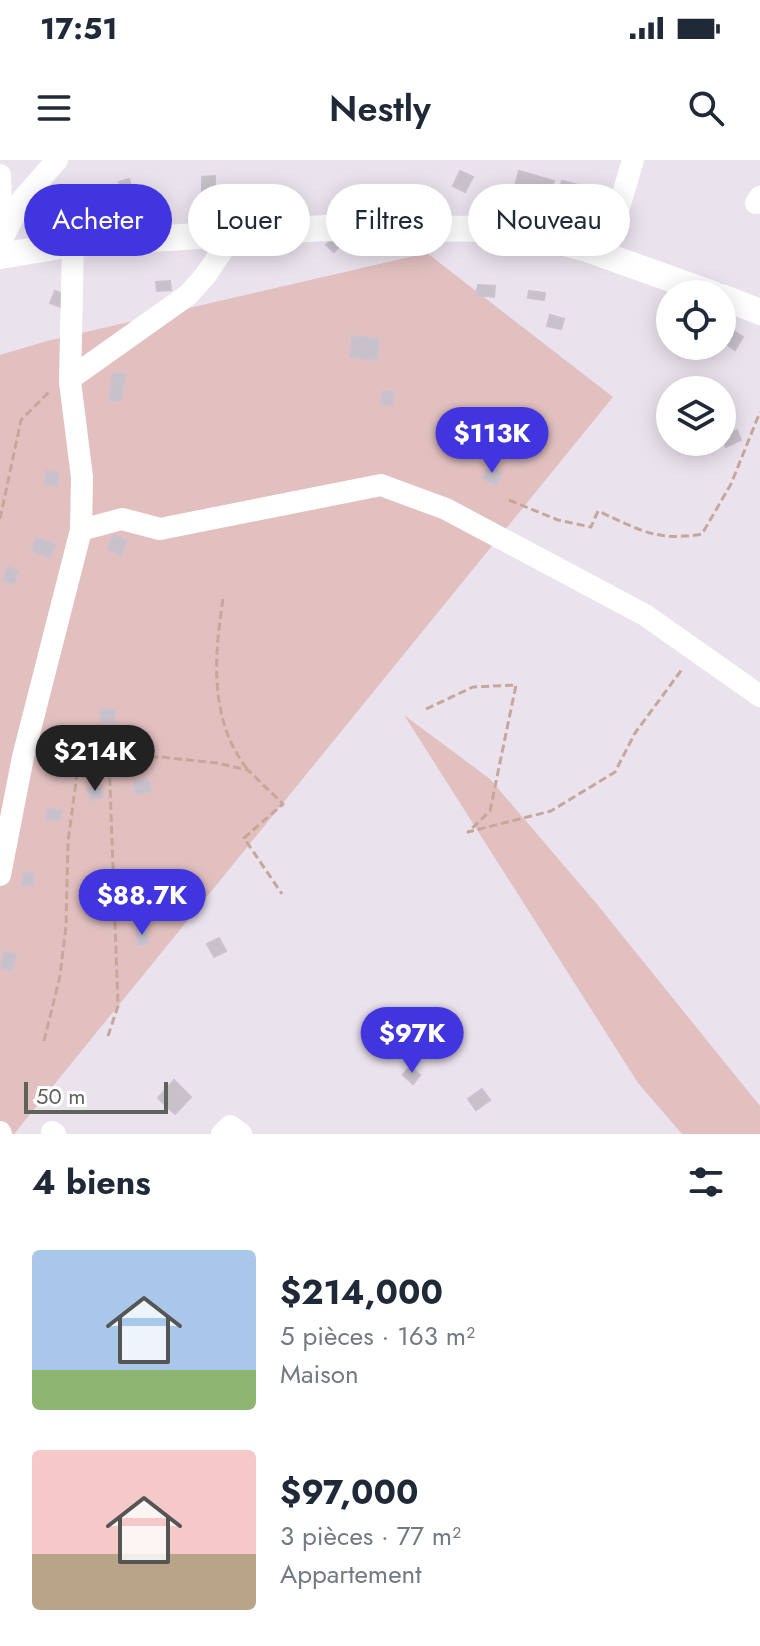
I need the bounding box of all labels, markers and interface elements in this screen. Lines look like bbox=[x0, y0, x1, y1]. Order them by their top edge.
text: 17:51 bbox=[40, 7, 118, 50]
text: Nestly bbox=[329, 82, 431, 134]
icon: menu bbox=[32, 86, 76, 130]
icon: search bbox=[684, 86, 728, 130]
chip: Acheter bbox=[24, 184, 172, 256]
chip: Louer bbox=[188, 184, 310, 256]
chip: Filtres bbox=[326, 184, 452, 256]
chip: Nouveau bbox=[468, 184, 630, 256]
map controls bbox=[656, 280, 736, 456]
button: locate bbox=[656, 280, 736, 360]
button: layers bbox=[656, 376, 736, 456]
pin: $113K bbox=[436, 407, 548, 475]
text: $113K bbox=[454, 414, 530, 452]
pin: $214K bbox=[39, 725, 151, 793]
text: $214K bbox=[54, 732, 136, 770]
pin: $88.7K bbox=[77, 869, 207, 937]
text: $88.7K bbox=[97, 876, 187, 914]
pin: $97K bbox=[365, 1007, 459, 1075]
text: $97K bbox=[379, 1014, 445, 1052]
scale bar bbox=[24, 1078, 168, 1114]
text: 50 m bbox=[36, 1080, 85, 1112]
text: 4 biens bbox=[32, 1158, 151, 1207]
icon: filters bbox=[684, 1160, 728, 1204]
text: $214,000 bbox=[280, 1268, 443, 1317]
icon: home bbox=[96, 1282, 192, 1378]
text: 5 pièces · 163 m² bbox=[280, 1317, 475, 1355]
text: Maison bbox=[280, 1355, 359, 1393]
text: $97,000 bbox=[280, 1468, 419, 1517]
icon: home bbox=[96, 1482, 192, 1578]
text: 3 pièces · 77 m² bbox=[280, 1517, 461, 1555]
text: Appartement bbox=[280, 1555, 421, 1593]

